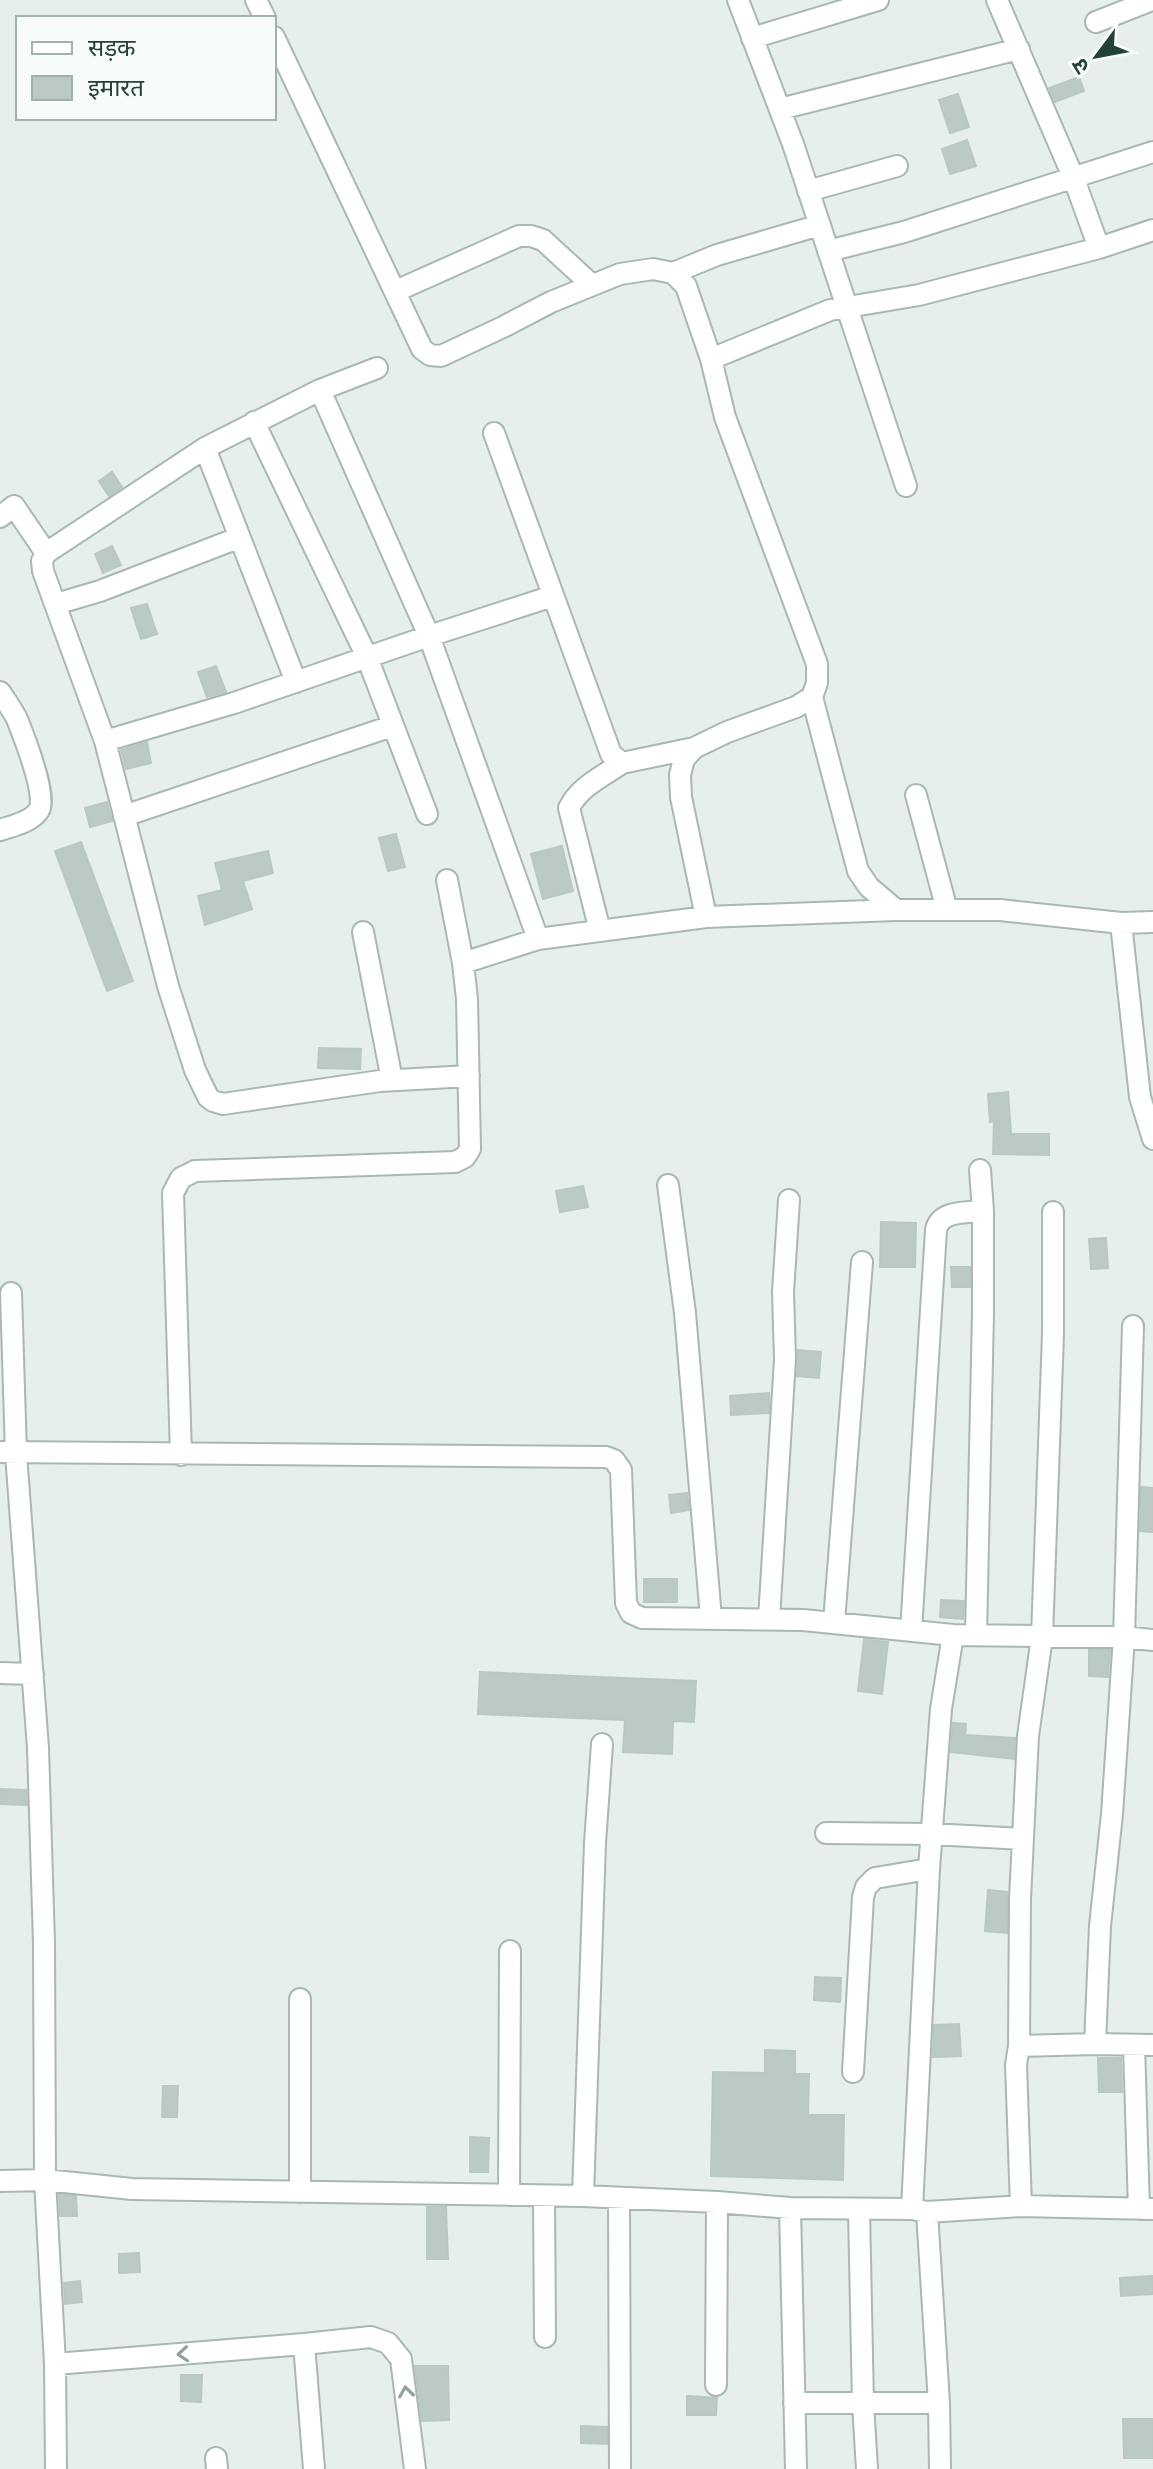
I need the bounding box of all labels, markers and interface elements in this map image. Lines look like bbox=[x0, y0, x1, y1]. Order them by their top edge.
legend bbox=[16, 16, 276, 120]
north arrow bbox=[1057, 16, 1137, 96]
text: सड़क bbox=[88, 35, 136, 65]
text: उ bbox=[1067, 52, 1097, 78]
text: इमारत bbox=[88, 75, 145, 105]
one-way arrow bbox=[177, 2345, 190, 2362]
one-way arrow bbox=[398, 2385, 415, 2398]

